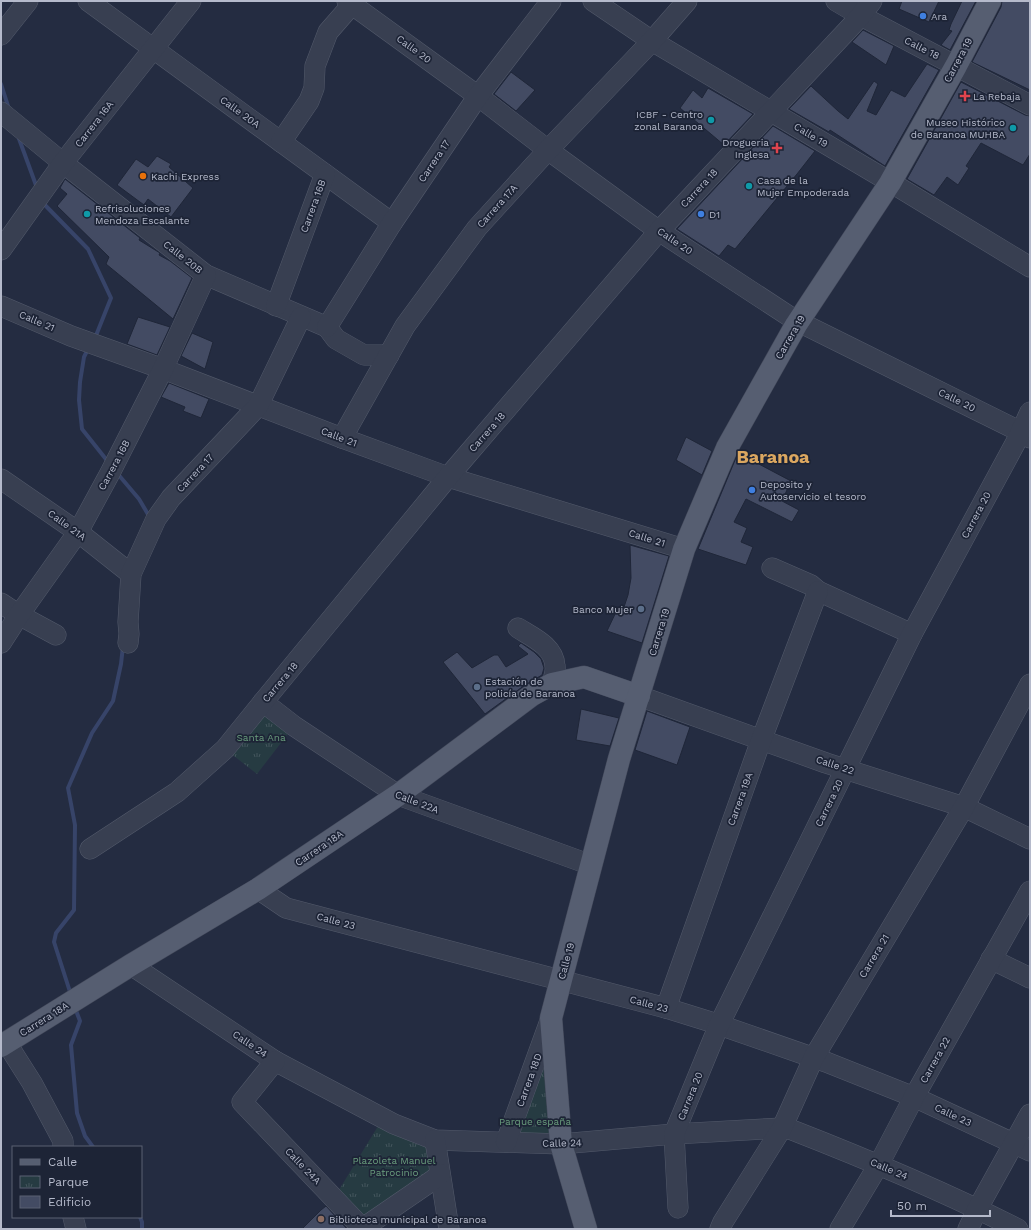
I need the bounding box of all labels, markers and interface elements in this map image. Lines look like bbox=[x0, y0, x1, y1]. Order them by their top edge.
marker: Ara bbox=[918, 11, 928, 21]
place label: Ara bbox=[931, 11, 948, 22]
street label: Calle 20 bbox=[395, 33, 433, 65]
street label: Calle 18 bbox=[903, 35, 941, 61]
street label: Carrera 19 bbox=[942, 36, 974, 84]
marker: La Rebaja bbox=[960, 91, 970, 101]
place label: La Rebaja bbox=[973, 91, 1021, 102]
street label: Calle 20A bbox=[218, 94, 262, 130]
street label: Carrera 16A bbox=[73, 98, 116, 149]
place label: ICBF - Centro zonal Baranoa bbox=[634, 109, 703, 132]
marker: ICBF - Centro zonal Baranoa bbox=[706, 115, 716, 125]
place label: Museo Histórico de Baranoa MUHBA bbox=[911, 117, 1005, 140]
street label: Calle 19 bbox=[792, 121, 830, 149]
marker: Museo Histórico de Baranoa MUHBA bbox=[1008, 123, 1018, 133]
place label: Drogueria Inglesa bbox=[722, 137, 769, 160]
street label: Carrera 17 bbox=[416, 138, 452, 184]
marker: Drogueria Inglesa bbox=[772, 143, 782, 153]
street label: Carrera 18 bbox=[678, 166, 720, 210]
marker: Kachi Express bbox=[138, 171, 148, 181]
place label: Kachi Express bbox=[151, 171, 219, 182]
place label: Casa de la Mujer Empoderada bbox=[757, 175, 849, 198]
street label: Carrera 16B bbox=[298, 178, 328, 234]
marker: Casa de la Mujer Empoderada bbox=[744, 181, 754, 191]
street label: Carrera 17A bbox=[475, 182, 520, 230]
place label: Refrisoluciones Mendoza Escalante bbox=[95, 203, 190, 226]
marker: Refrisoluciones Mendoza Escalante bbox=[82, 209, 92, 219]
marker: D1 bbox=[696, 209, 706, 219]
place label: D1 bbox=[709, 209, 720, 220]
street label: Calle 20 bbox=[655, 225, 695, 257]
street label: Calle 20B bbox=[161, 238, 205, 276]
street label: Calle 21 bbox=[18, 309, 56, 333]
street label: Carrera 19 bbox=[773, 313, 807, 361]
street label: Calle 20 bbox=[937, 386, 977, 414]
street label: Carrera 18 bbox=[467, 410, 507, 454]
street label: Calle 21 bbox=[319, 425, 359, 449]
street label: Carrera 16B bbox=[96, 438, 132, 492]
district label: Baranoa bbox=[736, 446, 810, 467]
street label: Carrera 17 bbox=[174, 451, 216, 494]
place label: Deposito y Autoservicio el tesoro bbox=[760, 479, 866, 502]
marker: Deposito y Autoservicio el tesoro bbox=[747, 485, 757, 495]
street label: Carrera 20 bbox=[959, 490, 993, 540]
street label: Calle 21A bbox=[46, 508, 88, 543]
street label: Calle 21 bbox=[627, 527, 667, 549]
place label: Banco Mujer bbox=[572, 604, 633, 615]
marker: Banco Mujer bbox=[636, 604, 646, 614]
street label: Carrera 19 bbox=[647, 607, 671, 657]
street label: Carrera 18 bbox=[260, 660, 300, 704]
place label: Estación de policía de Baranoa bbox=[485, 676, 576, 699]
marker: Estación de policía de Baranoa bbox=[472, 682, 482, 692]
park label: Santa Ana bbox=[236, 732, 286, 743]
street label: Calle 22 bbox=[815, 754, 856, 776]
street label: Carrera 19A bbox=[725, 771, 755, 827]
street label: Carrera 20 bbox=[813, 778, 845, 828]
street label: Calle 22A bbox=[394, 789, 441, 816]
street label: Carrera 18A bbox=[293, 828, 345, 868]
street label: Calle 23 bbox=[316, 911, 357, 931]
street label: Carrera 21 bbox=[857, 932, 891, 980]
street label: Calle 19 bbox=[556, 941, 576, 981]
street label: Calle 23 bbox=[629, 994, 670, 1014]
street label: Carrera 18A bbox=[18, 999, 71, 1038]
street label: Calle 24 bbox=[231, 1028, 269, 1060]
street label: Carrera 22 bbox=[918, 1035, 952, 1085]
street label: Carrera 18D bbox=[514, 1052, 544, 1108]
street label: Carrera 20 bbox=[675, 1070, 705, 1122]
street label: Calle 23 bbox=[933, 1102, 973, 1128]
park label: Parque españa bbox=[499, 1116, 571, 1127]
street label: Calle 24 bbox=[542, 1137, 582, 1149]
legend bbox=[12, 1146, 142, 1218]
street label: Calle 24A bbox=[283, 1146, 323, 1187]
text: Calle bbox=[48, 1155, 77, 1169]
park label: Plazoleta Manuel Patrocinio bbox=[352, 1155, 436, 1178]
street label: Calle 24 bbox=[869, 1156, 909, 1182]
text: Parque bbox=[48, 1175, 89, 1189]
scale bar bbox=[891, 1192, 990, 1218]
text: Edificio bbox=[48, 1195, 91, 1209]
text: 50 m bbox=[897, 1199, 927, 1213]
marker: Biblioteca municipal de Baranoa bbox=[316, 1214, 326, 1224]
place label: Biblioteca municipal de Baranoa bbox=[329, 1214, 487, 1225]

